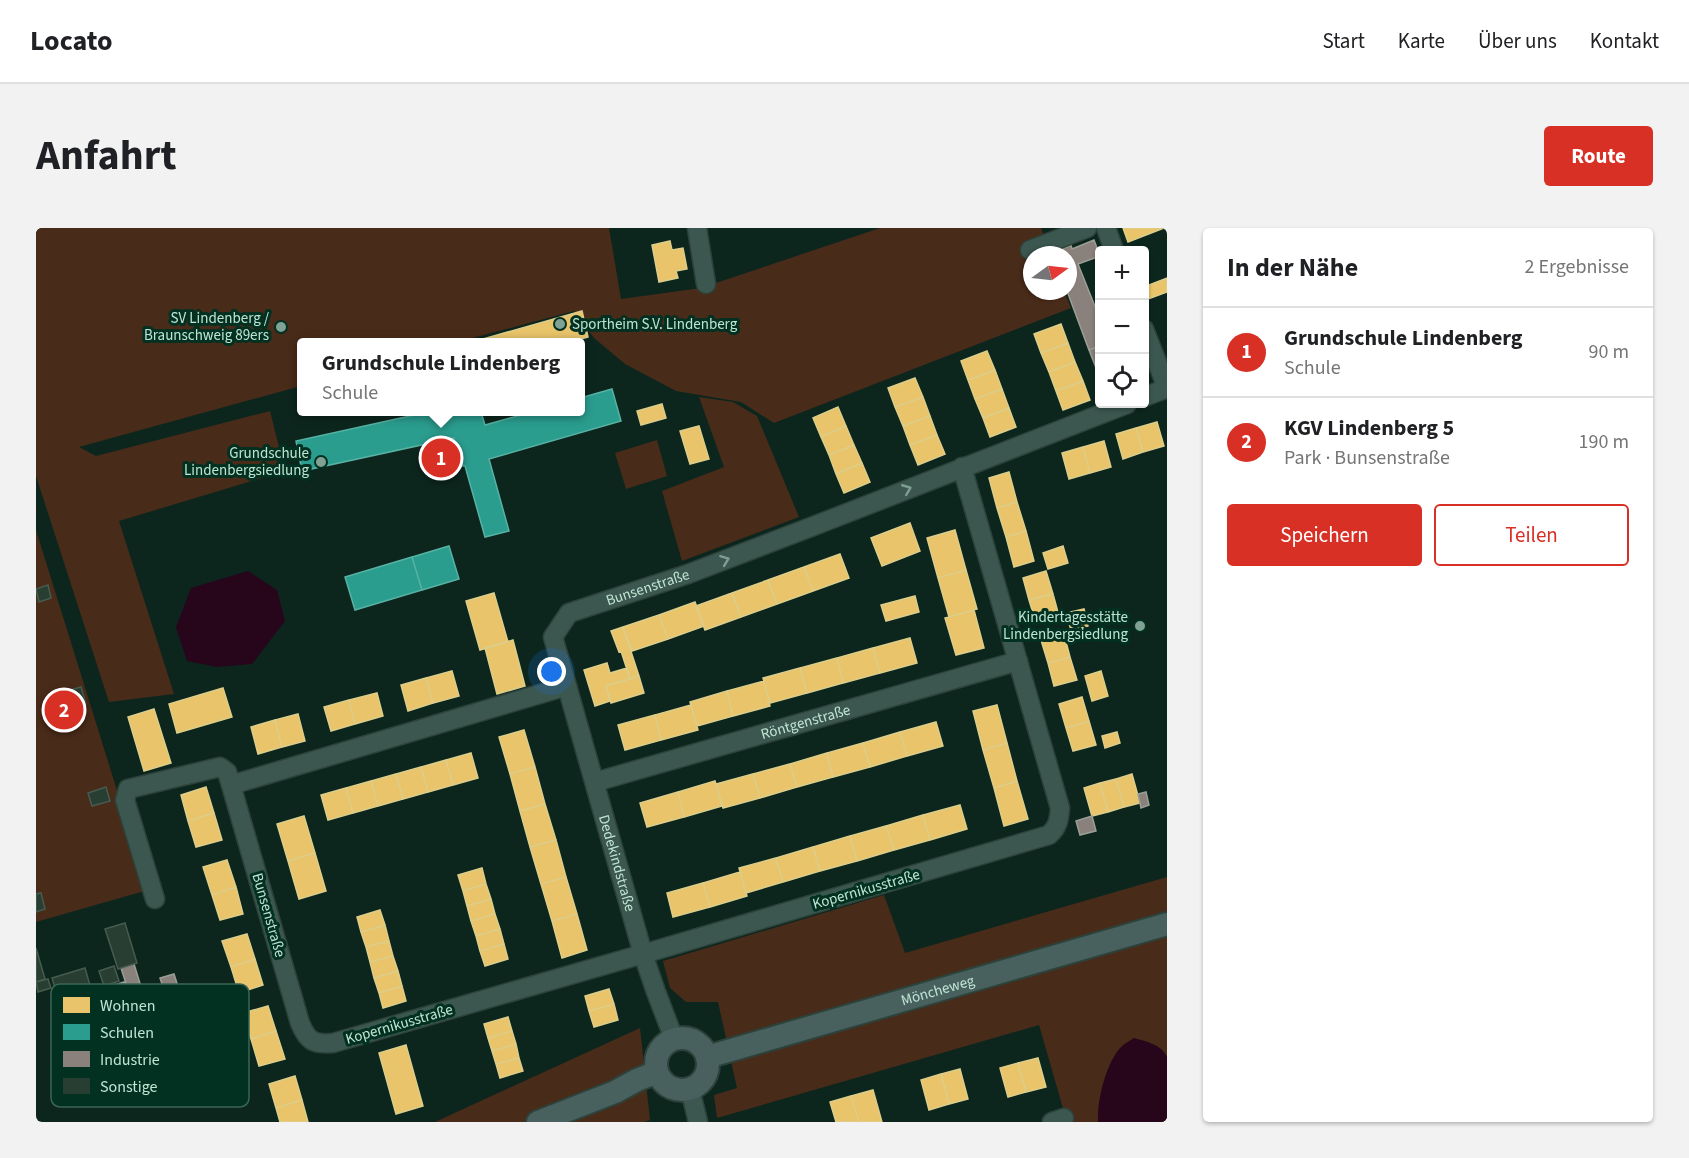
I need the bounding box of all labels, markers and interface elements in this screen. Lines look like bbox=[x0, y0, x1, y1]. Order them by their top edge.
text: Locato bbox=[30, 21, 112, 61]
text: Start bbox=[1322, 26, 1365, 56]
text: Karte bbox=[1398, 26, 1445, 56]
text: Über uns bbox=[1478, 26, 1557, 56]
text: Kontakt bbox=[1590, 26, 1659, 56]
text: Anfahrt bbox=[36, 126, 177, 186]
button: Route bbox=[1544, 126, 1653, 186]
north arrow bbox=[1023, 246, 1077, 300]
map controls bbox=[1095, 246, 1149, 408]
button: + bbox=[1095, 246, 1149, 300]
text: In der Nähe bbox=[1227, 249, 1358, 286]
text: 2 Ergebnisse bbox=[1524, 253, 1629, 281]
button: − bbox=[1095, 300, 1149, 354]
place label: SV Lindenberg / Braunschweig 89ers bbox=[144, 308, 270, 346]
place label: Sportheim S.V. Lindenberg bbox=[572, 314, 738, 335]
marker: Sportheim S.V. Lindenberg bbox=[553, 317, 567, 331]
marker: SV Lindenberg / Braunschweig 89ers bbox=[274, 320, 288, 334]
text: Grundschule Lindenberg bbox=[1284, 322, 1523, 354]
popup bbox=[297, 338, 585, 416]
text: 1 bbox=[1241, 338, 1252, 366]
text: 90 m bbox=[1589, 338, 1629, 366]
text: Grundschule Lindenberg bbox=[322, 347, 560, 379]
button: locate bbox=[1095, 354, 1149, 408]
text: Schule bbox=[1284, 354, 1341, 382]
text: Schule bbox=[322, 379, 378, 407]
text: KGV Lindenberg 5 bbox=[1284, 412, 1454, 444]
text: 2 bbox=[1241, 428, 1252, 456]
text: 190 m bbox=[1579, 428, 1629, 456]
pin: 1 bbox=[422, 436, 460, 480]
place label: Grundschule Lindenbergsiedlung bbox=[184, 443, 309, 481]
text: Park · Bunsenstraße bbox=[1284, 444, 1450, 472]
marker: Grundschule Lindenbergsiedlung bbox=[314, 455, 328, 469]
one-way arrow bbox=[901, 484, 911, 497]
button: Speichern bbox=[1227, 504, 1422, 566]
button: Teilen bbox=[1434, 504, 1629, 566]
one-way arrow bbox=[719, 555, 730, 567]
street label: Bunsenstraße bbox=[603, 564, 692, 611]
place label: Kindertagesstätte Lindenbergsiedlung bbox=[1003, 607, 1128, 645]
marker: Kindertagesstätte Lindenbergsiedlung bbox=[1133, 619, 1147, 633]
your location bbox=[537, 657, 566, 686]
pin: 2 bbox=[45, 688, 84, 732]
street label: Röntgenstraße bbox=[758, 699, 853, 745]
street label: Dedekindstraße bbox=[593, 812, 640, 914]
street label: Kopernikusstraße bbox=[810, 864, 922, 915]
street label: Bunsenstraße bbox=[246, 871, 291, 960]
street label: Möncheweg bbox=[899, 970, 977, 1011]
legend bbox=[51, 984, 249, 1107]
text: Wohnen bbox=[100, 995, 155, 1017]
street label: Kopernikusstraße bbox=[343, 999, 455, 1050]
text: Schulen bbox=[100, 1022, 154, 1044]
text: Industrie bbox=[100, 1049, 160, 1071]
text: Sonstige bbox=[100, 1076, 158, 1098]

